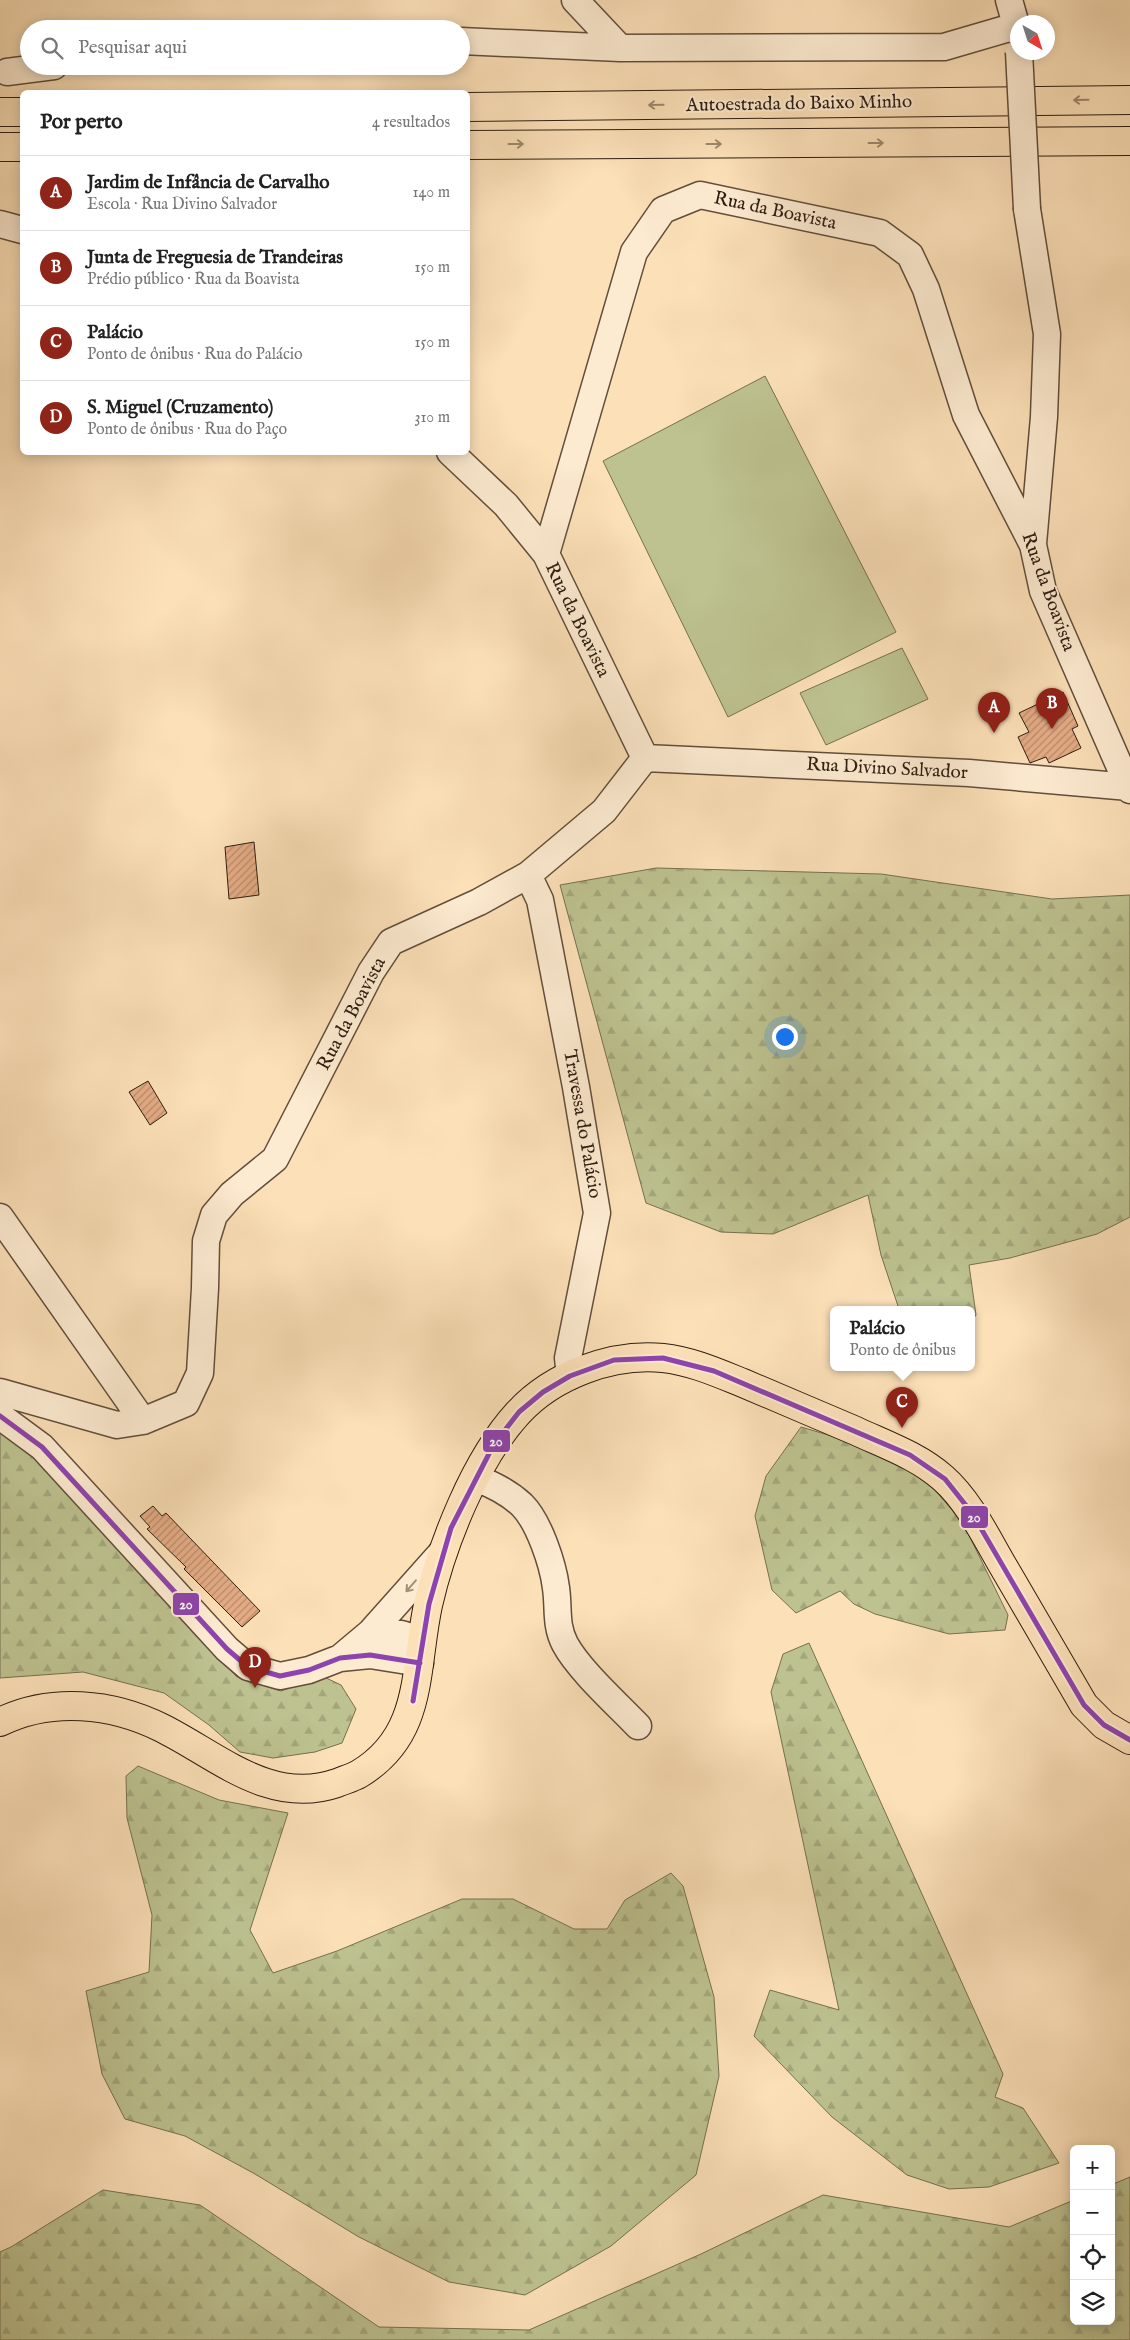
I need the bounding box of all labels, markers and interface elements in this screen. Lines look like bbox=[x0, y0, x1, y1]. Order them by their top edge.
north arrow bbox=[1010, 15, 1055, 60]
search box bbox=[20, 20, 470, 75]
icon: search bbox=[38, 34, 66, 62]
text: Pesquisar aqui bbox=[78, 36, 187, 60]
street label: Autoestrada do Baixo Minho bbox=[685, 90, 912, 118]
one-way arrow bbox=[1074, 96, 1090, 105]
one-way arrow bbox=[649, 100, 665, 110]
text: Por perto bbox=[40, 109, 122, 136]
text: 4 resultados bbox=[372, 113, 450, 133]
one-way arrow bbox=[868, 138, 884, 148]
one-way arrow bbox=[508, 139, 524, 149]
one-way arrow bbox=[705, 139, 721, 148]
text: Jardim de Infância de Carvalho bbox=[87, 171, 329, 195]
text: A bbox=[51, 183, 61, 203]
text: 140 m bbox=[412, 183, 450, 203]
street label: Rua da Boavista bbox=[711, 186, 839, 236]
text: Escola · Rua Divino Salvador bbox=[87, 195, 277, 215]
text: Junta de Freguesia de Trandeiras bbox=[87, 246, 343, 270]
text: B bbox=[51, 258, 61, 278]
text: 150 m bbox=[415, 258, 450, 278]
text: Prédio público · Rua da Boavista bbox=[87, 270, 299, 290]
text: Palácio bbox=[87, 321, 143, 345]
text: C bbox=[50, 333, 62, 353]
text: 150 m bbox=[415, 333, 450, 353]
text: Ponto de ônibus · Rua do Palácio bbox=[87, 345, 303, 365]
text: S. Miguel (Cruzamento) bbox=[87, 396, 273, 420]
text: D bbox=[50, 408, 62, 428]
text: 310 m bbox=[414, 408, 450, 428]
text: Ponto de ônibus · Rua do Paço bbox=[87, 420, 287, 440]
street label: Rua da Boavista bbox=[1015, 529, 1081, 655]
street label: Rua da Boavista bbox=[539, 559, 615, 682]
pin: B bbox=[1036, 688, 1068, 729]
pin: A bbox=[978, 692, 1010, 733]
street label: Rua Divino Salvador bbox=[806, 753, 968, 785]
street label: Rua da Boavista bbox=[312, 953, 392, 1075]
your location bbox=[772, 1024, 798, 1050]
street label: Travessa do Palácio bbox=[557, 1048, 607, 1200]
popup bbox=[830, 1306, 975, 1371]
text: Palácio bbox=[849, 1317, 905, 1341]
text: Ponto de ônibus bbox=[849, 1341, 956, 1361]
pin: C bbox=[886, 1387, 918, 1428]
line badge: 20 bbox=[482, 1429, 511, 1453]
text: 20 bbox=[489, 1433, 503, 1451]
line badge: 20 bbox=[960, 1505, 989, 1529]
text: 20 bbox=[967, 1509, 981, 1527]
one-way arrow bbox=[406, 1579, 417, 1592]
line badge: 20 bbox=[172, 1592, 200, 1616]
text: 20 bbox=[179, 1596, 193, 1614]
pin: D bbox=[239, 1647, 271, 1688]
map controls bbox=[1070, 2145, 1115, 2325]
button: + bbox=[1070, 2145, 1115, 2190]
button: − bbox=[1070, 2190, 1115, 2235]
button: locate bbox=[1070, 2235, 1115, 2280]
button: layers bbox=[1070, 2280, 1115, 2325]

